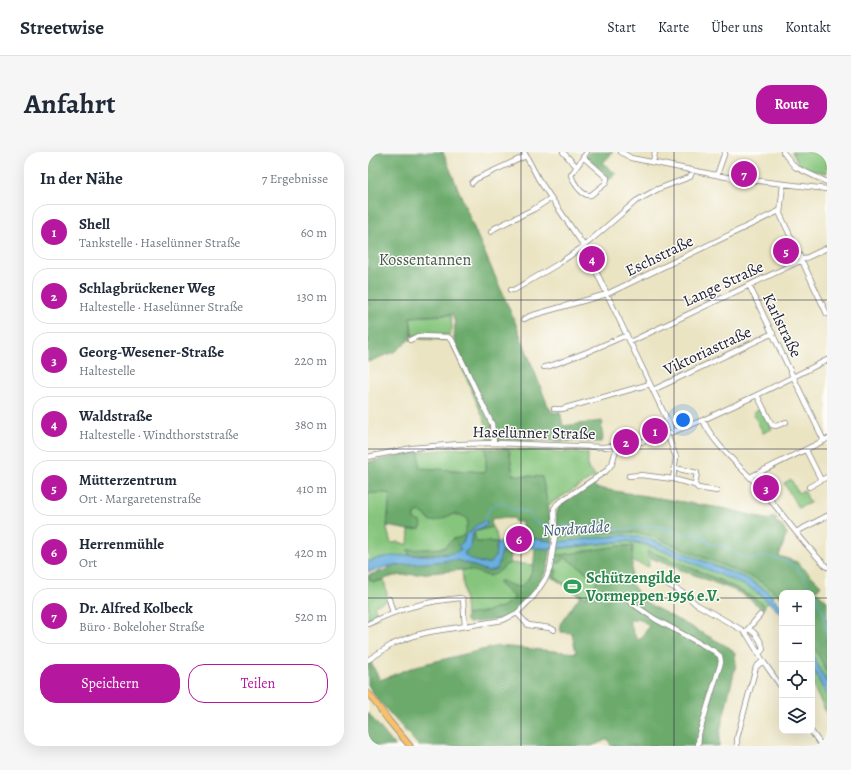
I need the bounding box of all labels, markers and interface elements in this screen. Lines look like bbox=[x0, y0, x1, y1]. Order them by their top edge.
text: Streetwise bbox=[20, 15, 104, 41]
text: Start bbox=[607, 18, 636, 37]
text: Karte bbox=[658, 18, 689, 37]
text: Über uns bbox=[711, 18, 763, 37]
text: Kontakt bbox=[785, 18, 831, 37]
text: Anfahrt bbox=[24, 85, 116, 123]
button: Route bbox=[756, 85, 827, 124]
pin: 7 bbox=[731, 159, 757, 189]
text: In der Nähe bbox=[40, 167, 123, 190]
text: 7 Ergebnisse bbox=[262, 170, 328, 187]
text: Shell bbox=[79, 214, 110, 234]
text: 1 bbox=[52, 224, 56, 241]
text: 60 m bbox=[301, 224, 327, 241]
street label: Eschstraße bbox=[622, 230, 697, 282]
text: Tankstelle · Haselünner Straße bbox=[79, 234, 240, 251]
pin: 5 bbox=[773, 236, 799, 266]
pin: 4 bbox=[579, 244, 605, 274]
park label: Kossentannen bbox=[379, 249, 472, 271]
street label: Lange Straße bbox=[680, 256, 767, 312]
text: Schlagbrückener Weg bbox=[79, 278, 215, 298]
text: 2 bbox=[51, 288, 57, 305]
text: 130 m bbox=[297, 288, 327, 305]
street label: Karlstraße bbox=[757, 290, 807, 361]
text: Haltestelle · Haselünner Straße bbox=[79, 298, 243, 315]
street label: Viktoriastraße bbox=[659, 321, 755, 381]
text: Georg-Wesener-Straße bbox=[79, 342, 224, 362]
text: 3 bbox=[51, 352, 57, 369]
text: 220 m bbox=[294, 352, 327, 369]
text: Haltestelle bbox=[79, 362, 135, 379]
text: Waldstraße bbox=[79, 406, 152, 426]
your location bbox=[673, 410, 693, 430]
text: 4 bbox=[51, 416, 57, 433]
text: 380 m bbox=[295, 416, 327, 433]
pin: 1 bbox=[642, 416, 668, 446]
street label: Haselünner Straße bbox=[472, 421, 596, 445]
text: Haltestelle · Windthorststraße bbox=[79, 426, 239, 443]
pin: 2 bbox=[613, 427, 639, 457]
text: Mütterzentrum bbox=[79, 470, 177, 490]
pin: 3 bbox=[753, 473, 779, 503]
text: 5 bbox=[51, 480, 57, 497]
text: 410 m bbox=[296, 480, 327, 497]
text: Ort · Margaretenstraße bbox=[79, 490, 201, 507]
water label: Nordradde bbox=[542, 515, 610, 542]
pin: 6 bbox=[506, 524, 532, 554]
text: Herrenmühle bbox=[79, 534, 164, 554]
text: 6 bbox=[51, 544, 57, 561]
text: 420 m bbox=[295, 544, 327, 561]
text: Ort bbox=[79, 554, 97, 571]
place label: Schützengilde Vormeppen 1956 e.V. bbox=[585, 567, 720, 607]
sports icon: Schützengilde Vormeppen 1956 e.V. bbox=[563, 576, 583, 596]
map controls bbox=[779, 590, 815, 734]
button: + bbox=[779, 590, 815, 626]
text: Dr. Alfred Kolbeck bbox=[79, 598, 193, 618]
text: 7 bbox=[51, 608, 57, 625]
text: 520 m bbox=[295, 608, 327, 625]
text: Büro · Bokeloher Straße bbox=[79, 618, 205, 635]
button: − bbox=[779, 626, 815, 662]
button: locate bbox=[779, 662, 815, 698]
button: Speichern bbox=[40, 664, 180, 703]
button: Teilen bbox=[188, 664, 328, 703]
button: layers bbox=[779, 698, 815, 734]

